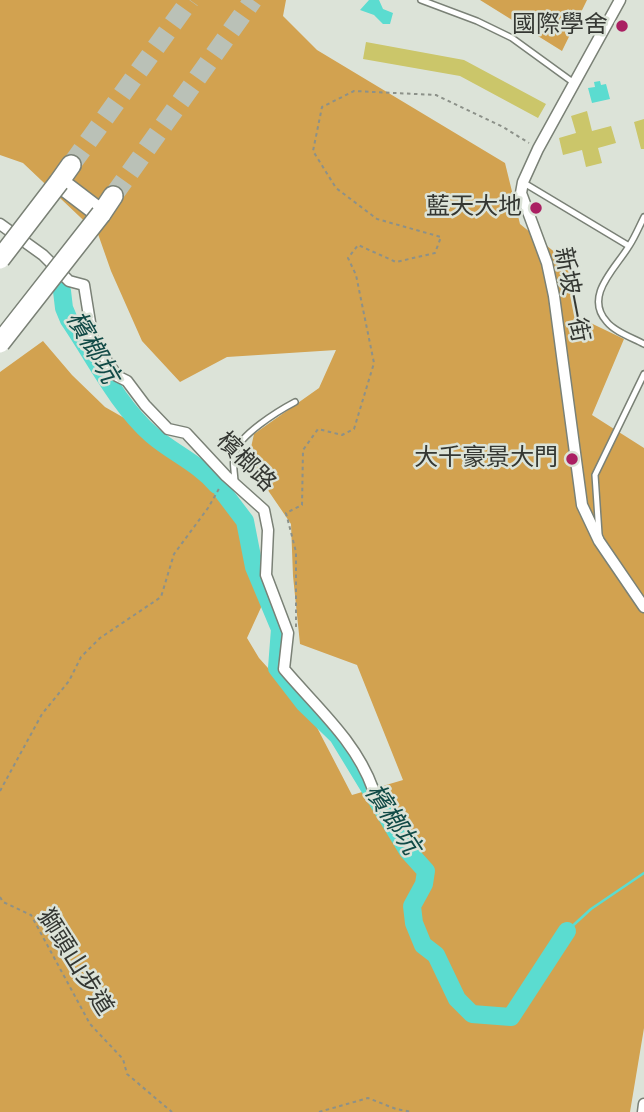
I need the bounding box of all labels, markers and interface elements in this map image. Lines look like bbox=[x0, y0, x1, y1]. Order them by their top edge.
place label: 國際學舍 bbox=[512, 12, 608, 40]
marker: 國際學舍 bbox=[614, 18, 630, 34]
place label: 藍天大地 bbox=[426, 194, 522, 222]
marker: 藍天大地 bbox=[528, 200, 544, 216]
street label: 新坡一街 bbox=[547, 245, 593, 345]
water label: 檳榔坑 bbox=[58, 306, 124, 390]
street label: 檳榔路 bbox=[209, 427, 281, 499]
place label: 大千豪景大門 bbox=[414, 445, 558, 473]
marker: 大千豪景大門 bbox=[564, 451, 580, 467]
water label: 檳榔坑 bbox=[357, 779, 425, 861]
street label: 獅頭山步道 bbox=[30, 904, 118, 1022]

